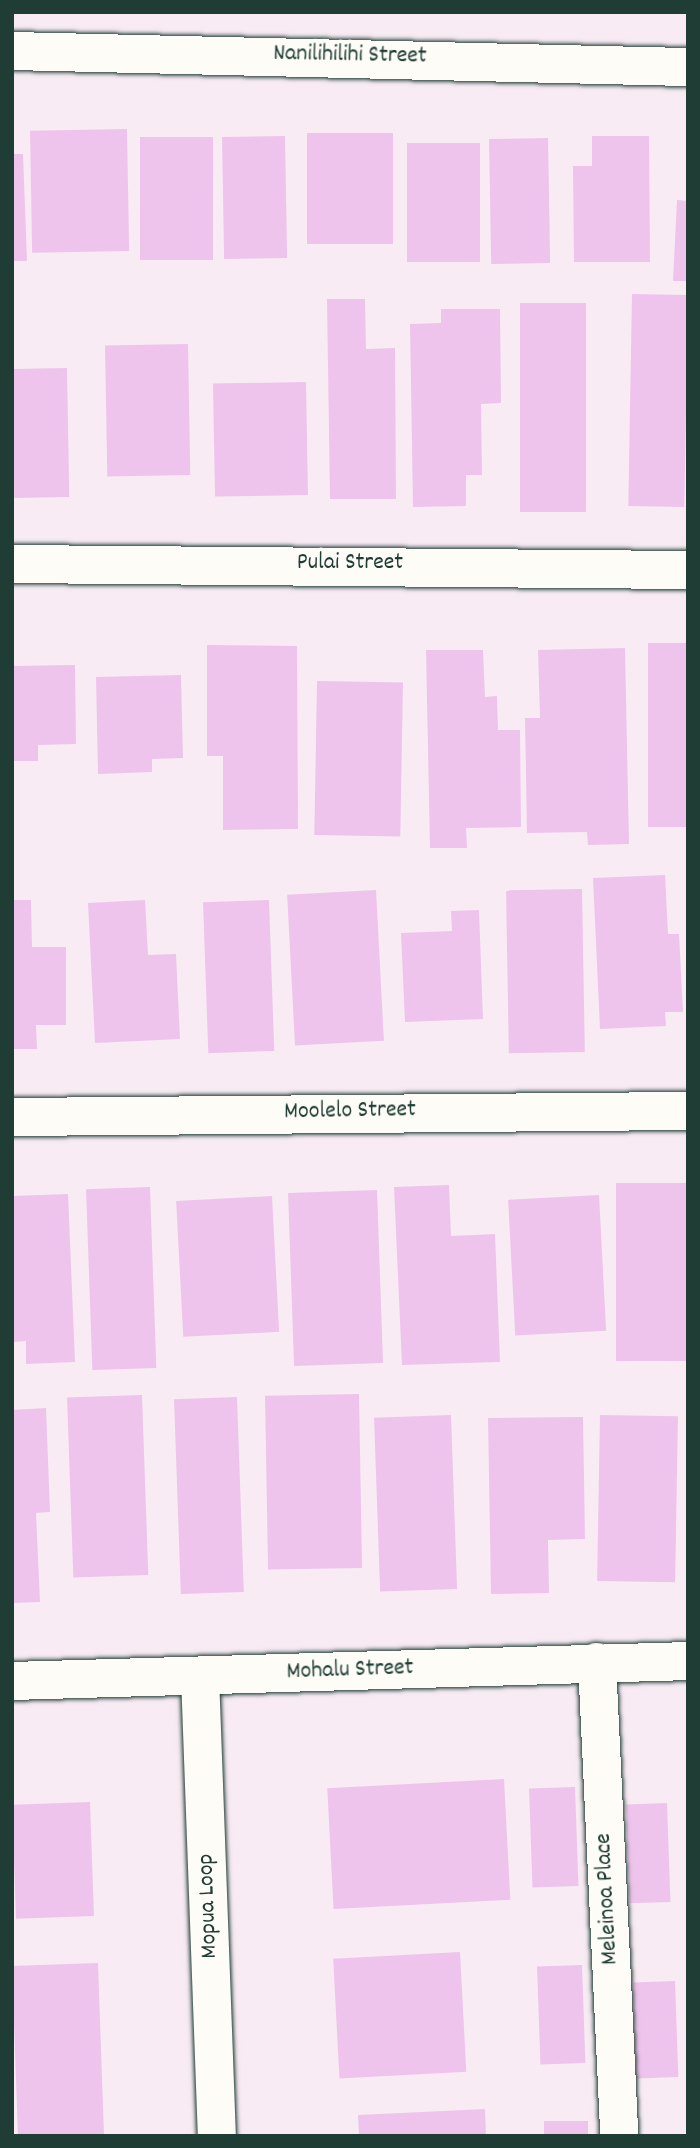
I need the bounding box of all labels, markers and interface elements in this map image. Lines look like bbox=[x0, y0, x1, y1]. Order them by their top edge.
street label: Nanilihilihi Street bbox=[273, 40, 427, 72]
street label: Pulai Street bbox=[297, 550, 403, 578]
street label: Moolelo Street bbox=[284, 1096, 416, 1128]
street label: Mohalu Street bbox=[286, 1654, 414, 1688]
street label: Meleinoa Place bbox=[590, 1832, 626, 1966]
street label: Mopua Loop bbox=[193, 1853, 225, 1959]

